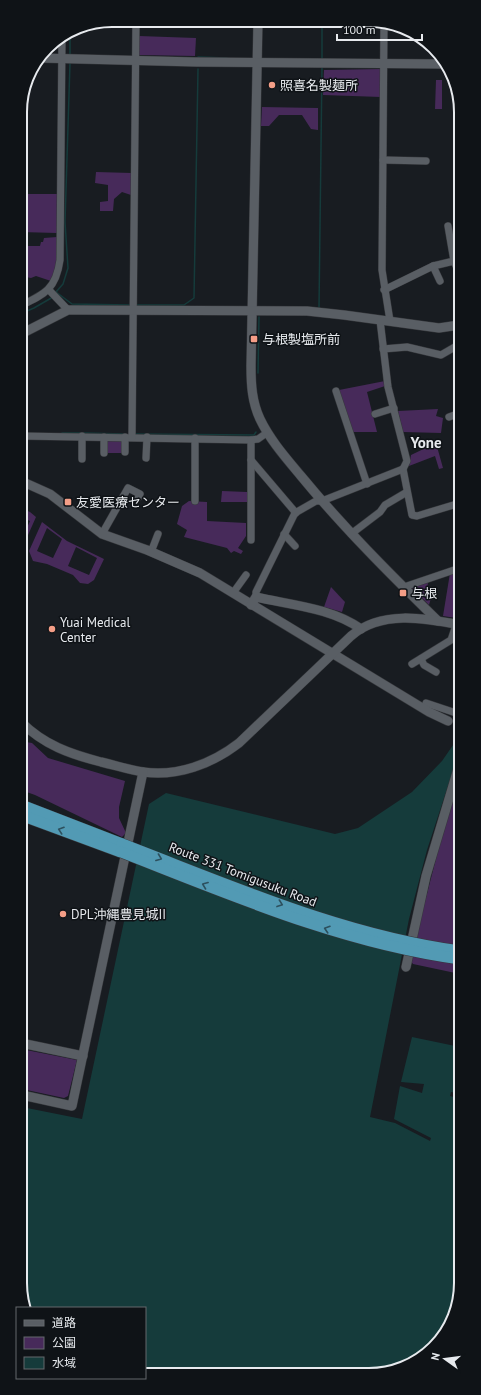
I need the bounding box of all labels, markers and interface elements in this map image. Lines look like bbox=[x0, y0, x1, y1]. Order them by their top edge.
scale bar bbox=[337, 16, 422, 42]
text: 100 m bbox=[343, 22, 376, 37]
place label: 照喜名製麺所 bbox=[280, 77, 358, 94]
marker: 照喜名製麺所 bbox=[267, 80, 277, 90]
place label: 与根製塩所前 bbox=[262, 331, 340, 348]
marker: 与根製塩所前 bbox=[249, 334, 259, 344]
district label: Yone bbox=[409, 433, 442, 452]
place label: 友愛医療センター bbox=[76, 494, 180, 511]
marker: 友愛医療センター bbox=[63, 497, 73, 507]
place label: 与根 bbox=[411, 585, 437, 602]
marker: 与根 bbox=[398, 588, 408, 598]
place label: Yuai Medical Center bbox=[60, 614, 130, 646]
marker: Yuai Medical Center bbox=[47, 624, 57, 634]
one-way arrow bbox=[58, 827, 65, 835]
street label: Route 331 Tomigusuku Road bbox=[166, 838, 319, 911]
one-way arrow bbox=[155, 853, 162, 861]
one-way arrow bbox=[201, 881, 208, 889]
one-way arrow bbox=[277, 899, 284, 907]
place label: DPL沖縄豊見城II bbox=[71, 906, 166, 923]
marker: DPL沖縄豊見城II bbox=[58, 909, 68, 919]
one-way arrow bbox=[324, 925, 331, 934]
legend bbox=[16, 1307, 146, 1379]
text: 道路 bbox=[52, 1315, 76, 1330]
text: 公園 bbox=[52, 1335, 76, 1350]
north arrow bbox=[425, 1339, 465, 1379]
text: N bbox=[428, 1351, 443, 1362]
text: 水域 bbox=[52, 1355, 76, 1370]

